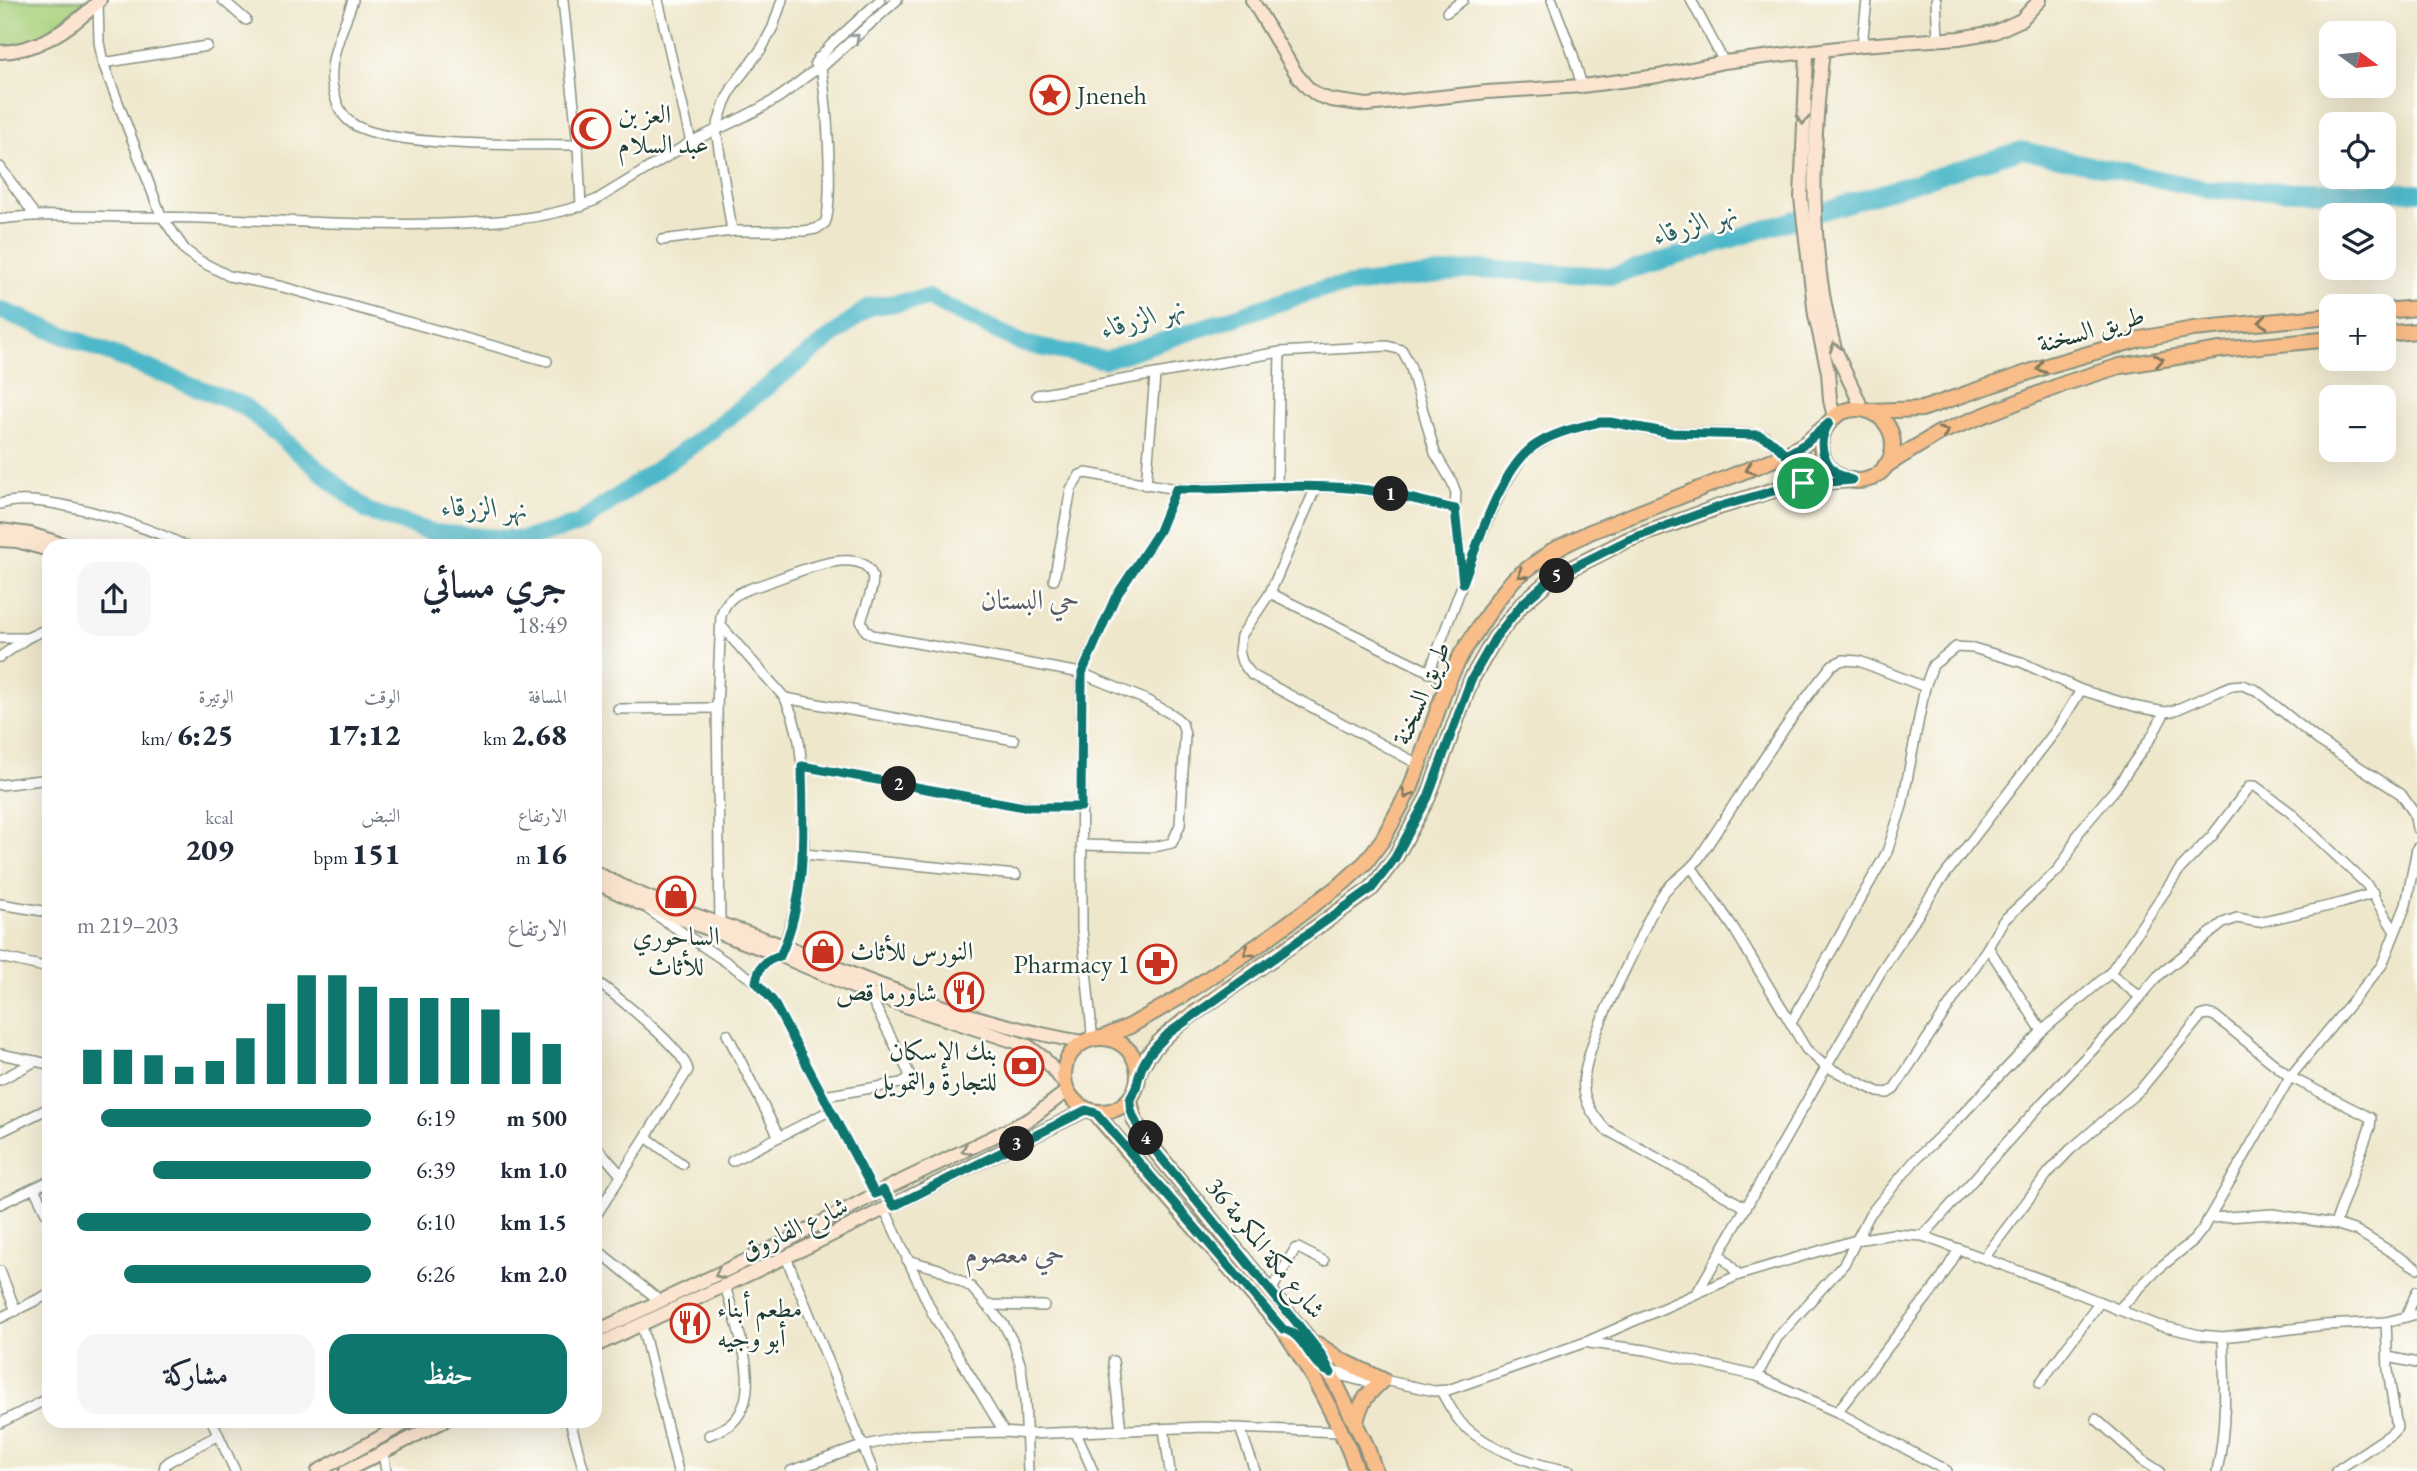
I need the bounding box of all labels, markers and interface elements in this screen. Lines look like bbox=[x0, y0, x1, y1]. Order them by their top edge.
north arrow bbox=[2319, 21, 2396, 98]
map controls bbox=[2319, 21, 2396, 462]
one-way arrow bbox=[847, 33, 860, 46]
place icon: Jneneh bbox=[1029, 74, 1071, 116]
place label: Jneneh bbox=[1075, 78, 1147, 112]
place label: العز بن عبد السلام bbox=[618, 97, 709, 167]
mosque icon: العز بن عبد السلام bbox=[570, 108, 612, 150]
button: locate bbox=[2319, 112, 2396, 189]
one-way arrow bbox=[1796, 115, 1811, 126]
water label: نهر الزرقاء bbox=[1648, 193, 1742, 254]
button: layers bbox=[2319, 203, 2396, 280]
water label: نهر الزرقاء bbox=[1096, 288, 1190, 347]
button: + bbox=[2319, 294, 2396, 371]
street label: طريق السخنة bbox=[2034, 298, 2148, 360]
one-way arrow bbox=[2257, 314, 2268, 329]
one-way arrow bbox=[1829, 341, 1844, 353]
one-way arrow bbox=[2153, 353, 2165, 368]
one-way arrow bbox=[2036, 360, 2048, 374]
button: − bbox=[2319, 385, 2396, 462]
one-way arrow bbox=[1937, 426, 1949, 440]
pin bbox=[1773, 453, 1833, 513]
one-way arrow bbox=[1745, 461, 1757, 475]
icon: arrive bbox=[1784, 464, 1822, 502]
pin: 1 bbox=[1374, 476, 1408, 512]
text: 1 bbox=[1385, 481, 1396, 506]
water label: نهر الزرقاء bbox=[441, 487, 529, 528]
pin: 5 bbox=[1540, 558, 1574, 594]
text: جري مسائي bbox=[422, 559, 567, 608]
button: share bbox=[77, 562, 151, 636]
text: 5 bbox=[1551, 563, 1562, 588]
one-way arrow bbox=[1517, 565, 1530, 578]
district label: حي البستان bbox=[980, 581, 1080, 622]
text: 18:49 bbox=[517, 610, 567, 640]
street label: طريق السخنة bbox=[1384, 636, 1458, 750]
text: الوتيرة bbox=[199, 684, 234, 709]
text: الوقت bbox=[364, 684, 400, 709]
text: المسافة bbox=[528, 684, 567, 709]
text: 6:25 bbox=[176, 715, 234, 754]
text: 17:12 bbox=[327, 715, 400, 754]
text: 2.68 bbox=[511, 715, 567, 754]
text: /km bbox=[141, 726, 176, 751]
text: km bbox=[483, 726, 511, 751]
pin: 2 bbox=[881, 766, 916, 802]
text: 2 bbox=[893, 771, 904, 796]
one-way arrow bbox=[1401, 787, 1415, 800]
text: النبض bbox=[361, 803, 400, 828]
text: الارتفاع bbox=[518, 803, 567, 828]
text: kcal bbox=[205, 805, 234, 830]
text: 209 bbox=[185, 830, 234, 869]
text: 151 bbox=[352, 834, 400, 873]
text: 16 bbox=[535, 834, 567, 873]
text: bpm bbox=[313, 845, 352, 870]
text: m bbox=[516, 845, 535, 870]
shop icon: الساحوري للأثاث bbox=[655, 875, 697, 917]
text: 203–219 m bbox=[77, 910, 178, 940]
text: الارتفاع bbox=[507, 913, 567, 943]
place label: الساحوري للأثاث bbox=[632, 919, 720, 983]
shop icon: النورس للأثاث bbox=[802, 930, 844, 972]
place label: النورس للأثاث bbox=[850, 934, 973, 968]
pharmacy icon: Pharmacy 1 bbox=[1136, 943, 1178, 985]
one-way arrow bbox=[1243, 944, 1256, 956]
place label: Pharmacy 1 bbox=[1013, 947, 1130, 981]
restaurant icon: شاورما قص bbox=[943, 971, 985, 1013]
place label: شاورما قص bbox=[836, 975, 937, 1009]
place label: بنك الإسكان للتجارة والتمويل bbox=[873, 1034, 997, 1099]
bank icon: بنك الإسكان للتجارة والتمويل bbox=[1003, 1045, 1045, 1087]
text: 6:19 bbox=[416, 1103, 455, 1133]
text: 500 m bbox=[506, 1103, 567, 1133]
pin: 4 bbox=[1128, 1120, 1164, 1156]
text: 4 bbox=[1140, 1125, 1151, 1150]
pin: 3 bbox=[1000, 1126, 1034, 1162]
text: 3 bbox=[1011, 1131, 1022, 1156]
one-way arrow bbox=[961, 1142, 973, 1156]
text: 6:39 bbox=[416, 1155, 455, 1185]
text: 1.0 km bbox=[500, 1155, 567, 1185]
street label: شارع مكة المكرمة 36 bbox=[1195, 1170, 1333, 1329]
street label: شارع الفاروق bbox=[735, 1188, 855, 1272]
text: 6:10 bbox=[416, 1207, 455, 1237]
text: 1.5 km bbox=[500, 1207, 567, 1237]
district label: حي معصوم bbox=[965, 1235, 1065, 1278]
text: 6:26 bbox=[416, 1259, 455, 1289]
text: 2.0 km bbox=[500, 1259, 567, 1289]
one-way arrow bbox=[714, 1265, 726, 1279]
place label: مطعم أبناء أبو وجيه bbox=[717, 1291, 802, 1355]
restaurant icon: مطعم أبناء أبو وجيه bbox=[669, 1302, 711, 1344]
button: مشاركة bbox=[77, 1334, 315, 1414]
button: حفظ bbox=[329, 1334, 567, 1414]

